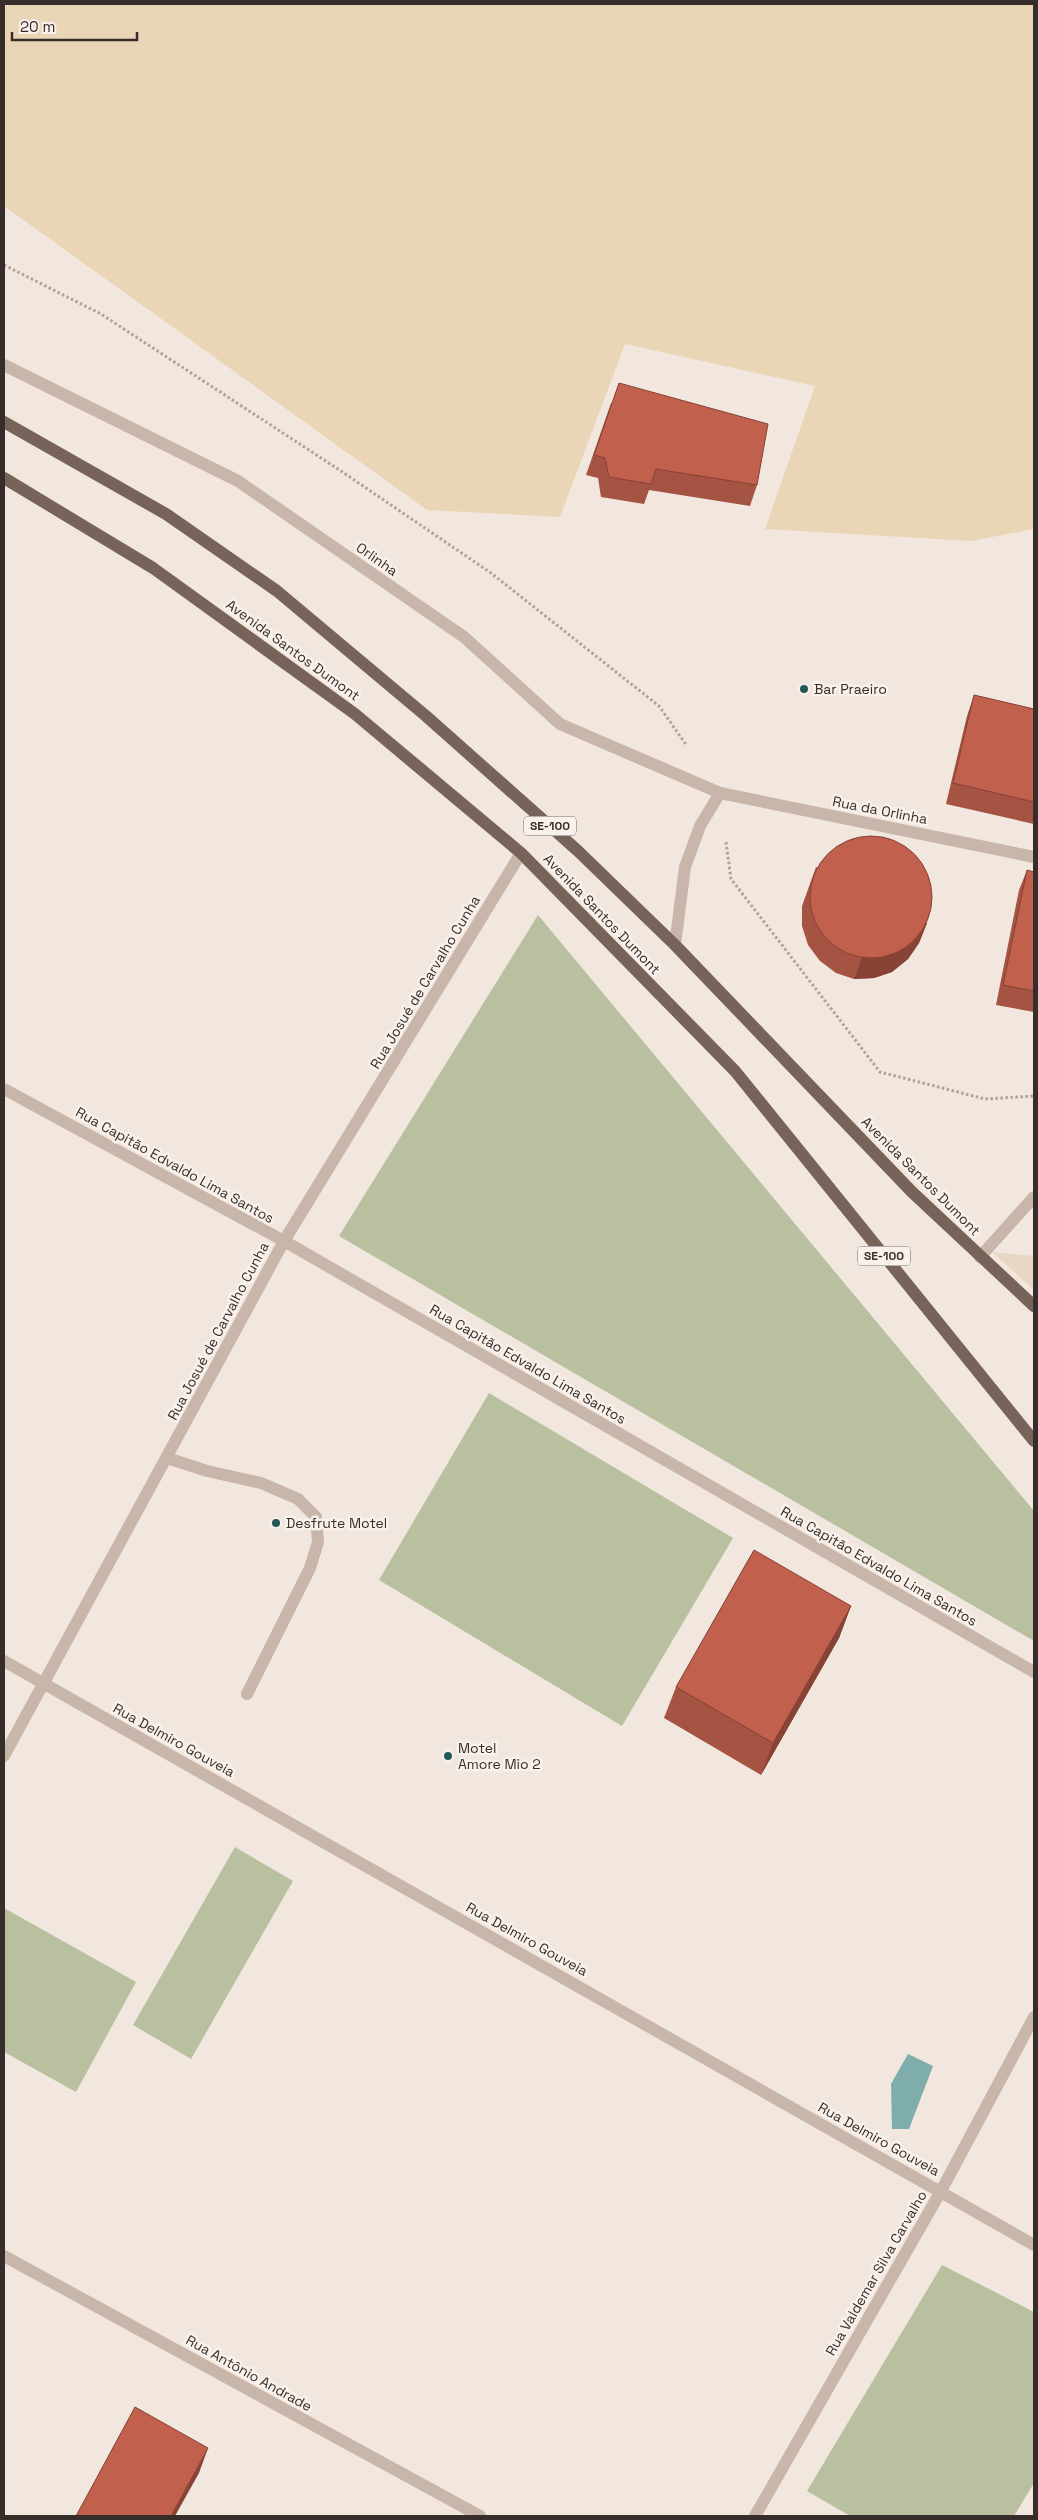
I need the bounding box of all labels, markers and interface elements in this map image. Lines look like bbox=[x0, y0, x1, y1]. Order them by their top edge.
scale bar bbox=[12, 10, 138, 42]
text: 20 m bbox=[20, 17, 55, 36]
street label: Orlinha bbox=[353, 538, 401, 580]
street label: Avenida Santos Dumont bbox=[223, 595, 363, 705]
place label: Bar Praeiro bbox=[814, 680, 887, 698]
marker: Bar Praeiro bbox=[798, 683, 810, 695]
street label: Rua da Orlinha bbox=[831, 792, 929, 828]
road number: SE-100 bbox=[524, 816, 576, 836]
street label: Avenida Santos Dumont bbox=[540, 850, 664, 978]
street label: Rua Josué de Carvalho Cunha bbox=[366, 892, 484, 1072]
street label: Rua Capitão Edvaldo Lima Santos bbox=[73, 1103, 277, 1227]
street label: Avenida Santos Dumont bbox=[858, 1113, 984, 1239]
street label: Rua Josué de Carvalho Cunha bbox=[163, 1239, 273, 1423]
road number: SE-100 bbox=[858, 1246, 910, 1266]
street label: Rua Capitão Edvaldo Lima Santos bbox=[426, 1300, 630, 1428]
street label: Rua Capitão Edvaldo Lima Santos bbox=[777, 1502, 981, 1630]
place label: Desfrute Motel bbox=[286, 1514, 387, 1532]
marker: Desfrute Motel bbox=[270, 1517, 282, 1529]
street label: Rua Delmiro Gouveia bbox=[110, 1699, 238, 1781]
place label: Motel Amore Mio 2 bbox=[458, 1739, 541, 1773]
marker: Motel Amore Mio 2 bbox=[442, 1750, 454, 1762]
street label: Rua Delmiro Gouveia bbox=[463, 1898, 591, 1980]
street label: Rua Delmiro Gouveia bbox=[815, 2098, 943, 2180]
street label: Rua Valdemar Silva Carvalho bbox=[821, 2187, 931, 2359]
street label: Rua Antônio Andrade bbox=[183, 2331, 315, 2415]

